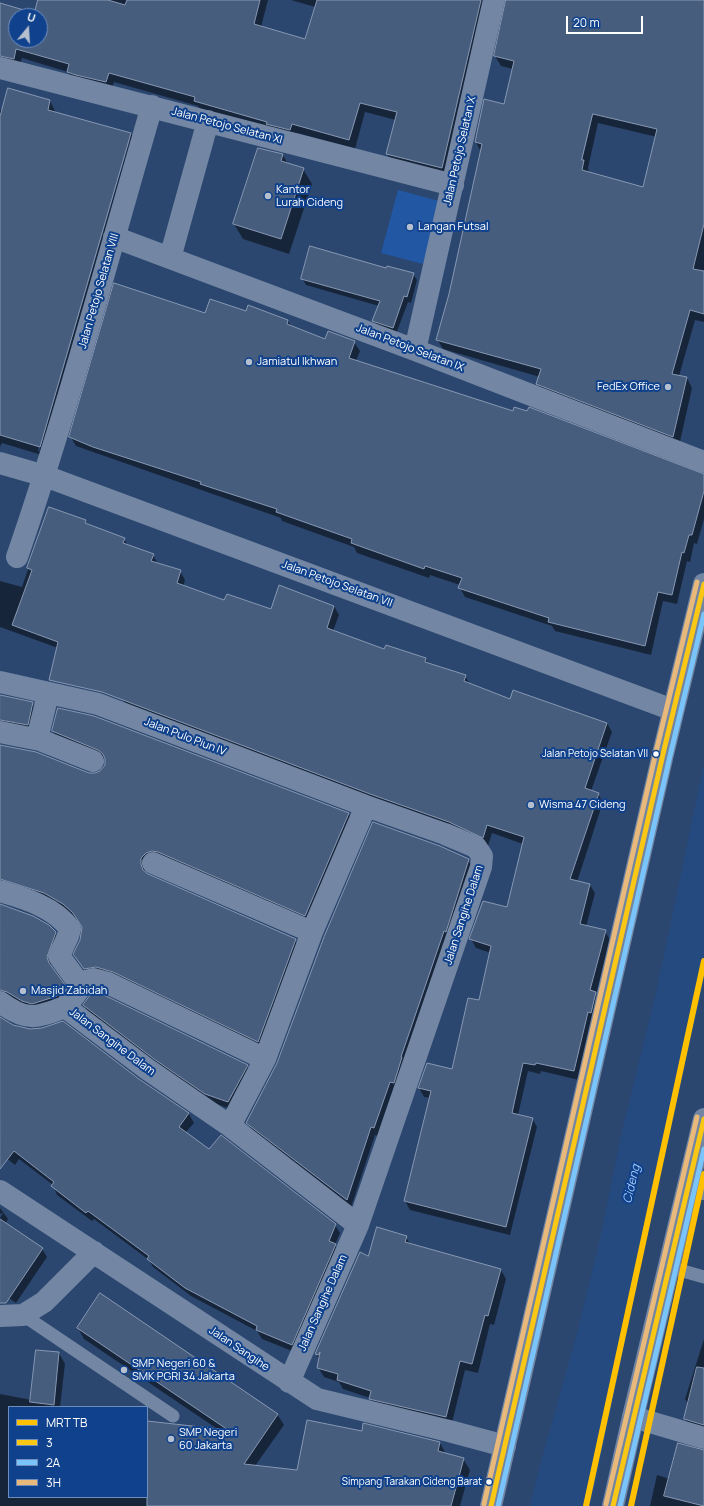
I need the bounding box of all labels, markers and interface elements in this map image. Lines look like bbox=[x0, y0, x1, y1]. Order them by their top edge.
north arrow bbox=[8, 8, 48, 48]
scale bar bbox=[568, 8, 645, 34]
text: U bbox=[25, 9, 38, 25]
text: 20 m bbox=[573, 14, 600, 31]
street label: Jalan Petojo Selatan X bbox=[441, 95, 479, 207]
street label: Jalan Petojo Selatan XI bbox=[170, 105, 284, 147]
place label: Kantor Lurah Cideng bbox=[276, 183, 343, 209]
marker: Kantor Lurah Cideng bbox=[263, 191, 273, 201]
place label: Langan Futsal bbox=[418, 220, 489, 234]
marker: Langan Futsal bbox=[405, 222, 415, 232]
street label: Jalan Petojo Selatan VIII bbox=[76, 232, 122, 350]
street label: Jalan Petojo Selatan IX bbox=[354, 321, 466, 375]
place label: Jamiatul Ikhwan bbox=[257, 355, 337, 369]
marker: Jamiatul Ikhwan bbox=[244, 357, 254, 367]
place label: FedEx Office bbox=[597, 380, 660, 394]
marker: FedEx Office bbox=[663, 382, 673, 392]
street label: Jalan Petojo Selatan VII bbox=[280, 558, 394, 610]
street label: Jalan Pulo Piun IV bbox=[142, 715, 228, 759]
place label: Jalan Petojo Selatan VII bbox=[542, 748, 648, 760]
marker: Jalan Petojo Selatan VII bbox=[651, 749, 661, 759]
place label: Wisma 47 Cideng bbox=[539, 798, 626, 812]
marker: Wisma 47 Cideng bbox=[526, 800, 536, 810]
street label: Jalan Sangihe Dalam bbox=[442, 864, 486, 966]
place label: Masjid Zabidah bbox=[31, 984, 107, 998]
marker: Masjid Zabidah bbox=[18, 986, 28, 996]
street label: Jalan Sangihe Dalam bbox=[67, 1005, 157, 1079]
water label: Cideng bbox=[621, 1163, 643, 1205]
street label: Jalan Sangihe Dalam bbox=[296, 1253, 350, 1353]
street label: Jalan Sangihe bbox=[206, 1324, 272, 1374]
place label: SMP Negeri 60 & SMK PGRI 34 Jakarta bbox=[132, 1357, 235, 1383]
marker: SMP Negeri 60 & SMK PGRI 34 Jakarta bbox=[119, 1365, 129, 1375]
legend bbox=[8, 1406, 148, 1498]
text: MRT TB bbox=[46, 1414, 87, 1431]
place label: SMP Negeri 60 Jakarta bbox=[179, 1426, 237, 1452]
text: 3 bbox=[46, 1434, 53, 1451]
marker: SMP Negeri 60 Jakarta bbox=[166, 1434, 176, 1444]
text: 2A bbox=[46, 1454, 60, 1471]
text: 3H bbox=[46, 1474, 61, 1491]
place label: Simpang Tarakan Cideng Barat bbox=[342, 1476, 482, 1488]
marker: Simpang Tarakan Cideng Barat bbox=[484, 1477, 494, 1487]

